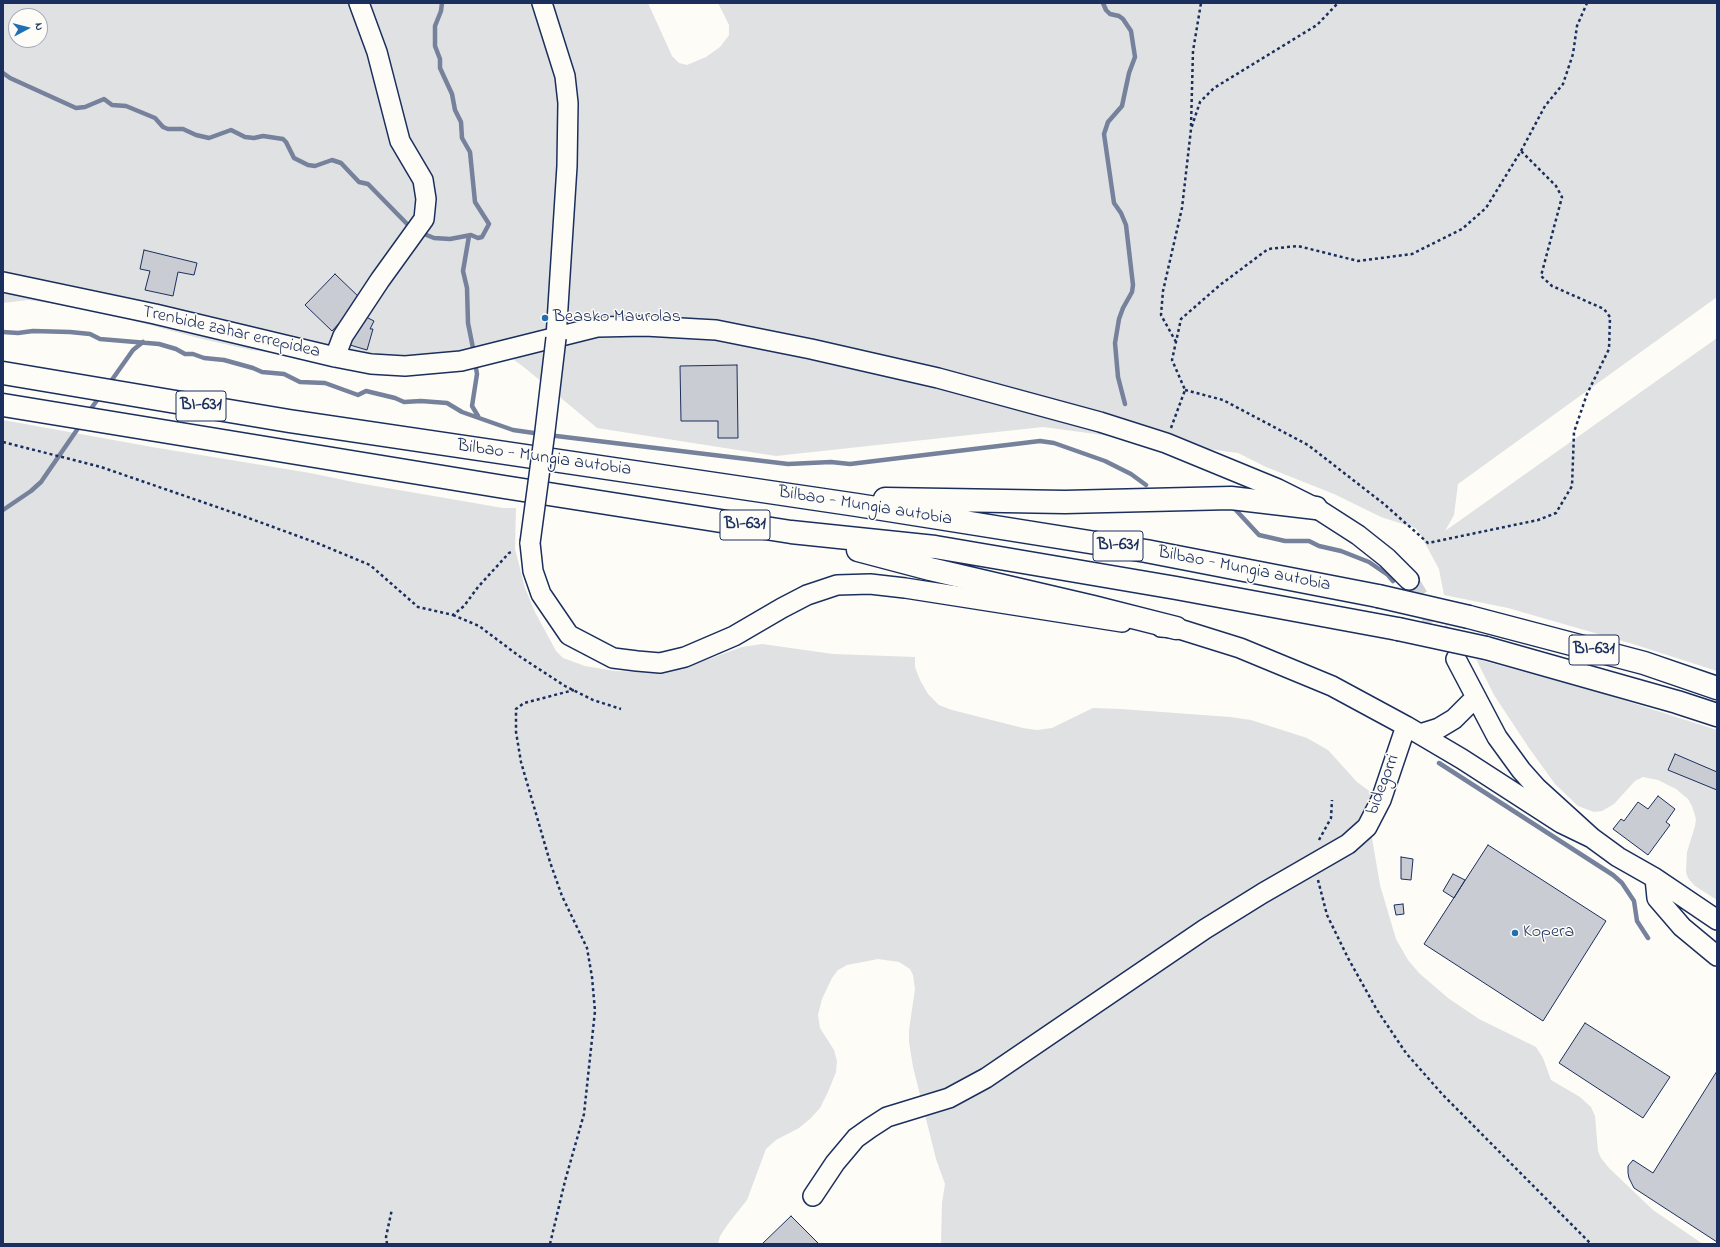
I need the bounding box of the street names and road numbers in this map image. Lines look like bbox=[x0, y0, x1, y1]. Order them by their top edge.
street label: Trenbide zahar errepidea bbox=[140, 302, 322, 364]
road number: BI-631 bbox=[176, 391, 226, 421]
street label: Bilbao - Mungia autobia bbox=[456, 436, 632, 482]
street label: Bilbao - Mungia autobia bbox=[777, 483, 953, 531]
road number: BI-631 bbox=[720, 510, 770, 540]
road number: BI-631 bbox=[1093, 531, 1143, 561]
street label: Bilbao - Mungia autobia bbox=[1156, 543, 1332, 597]
road number: BI-631 bbox=[1569, 635, 1619, 665]
street label: bidegorri bbox=[1363, 752, 1405, 818]

